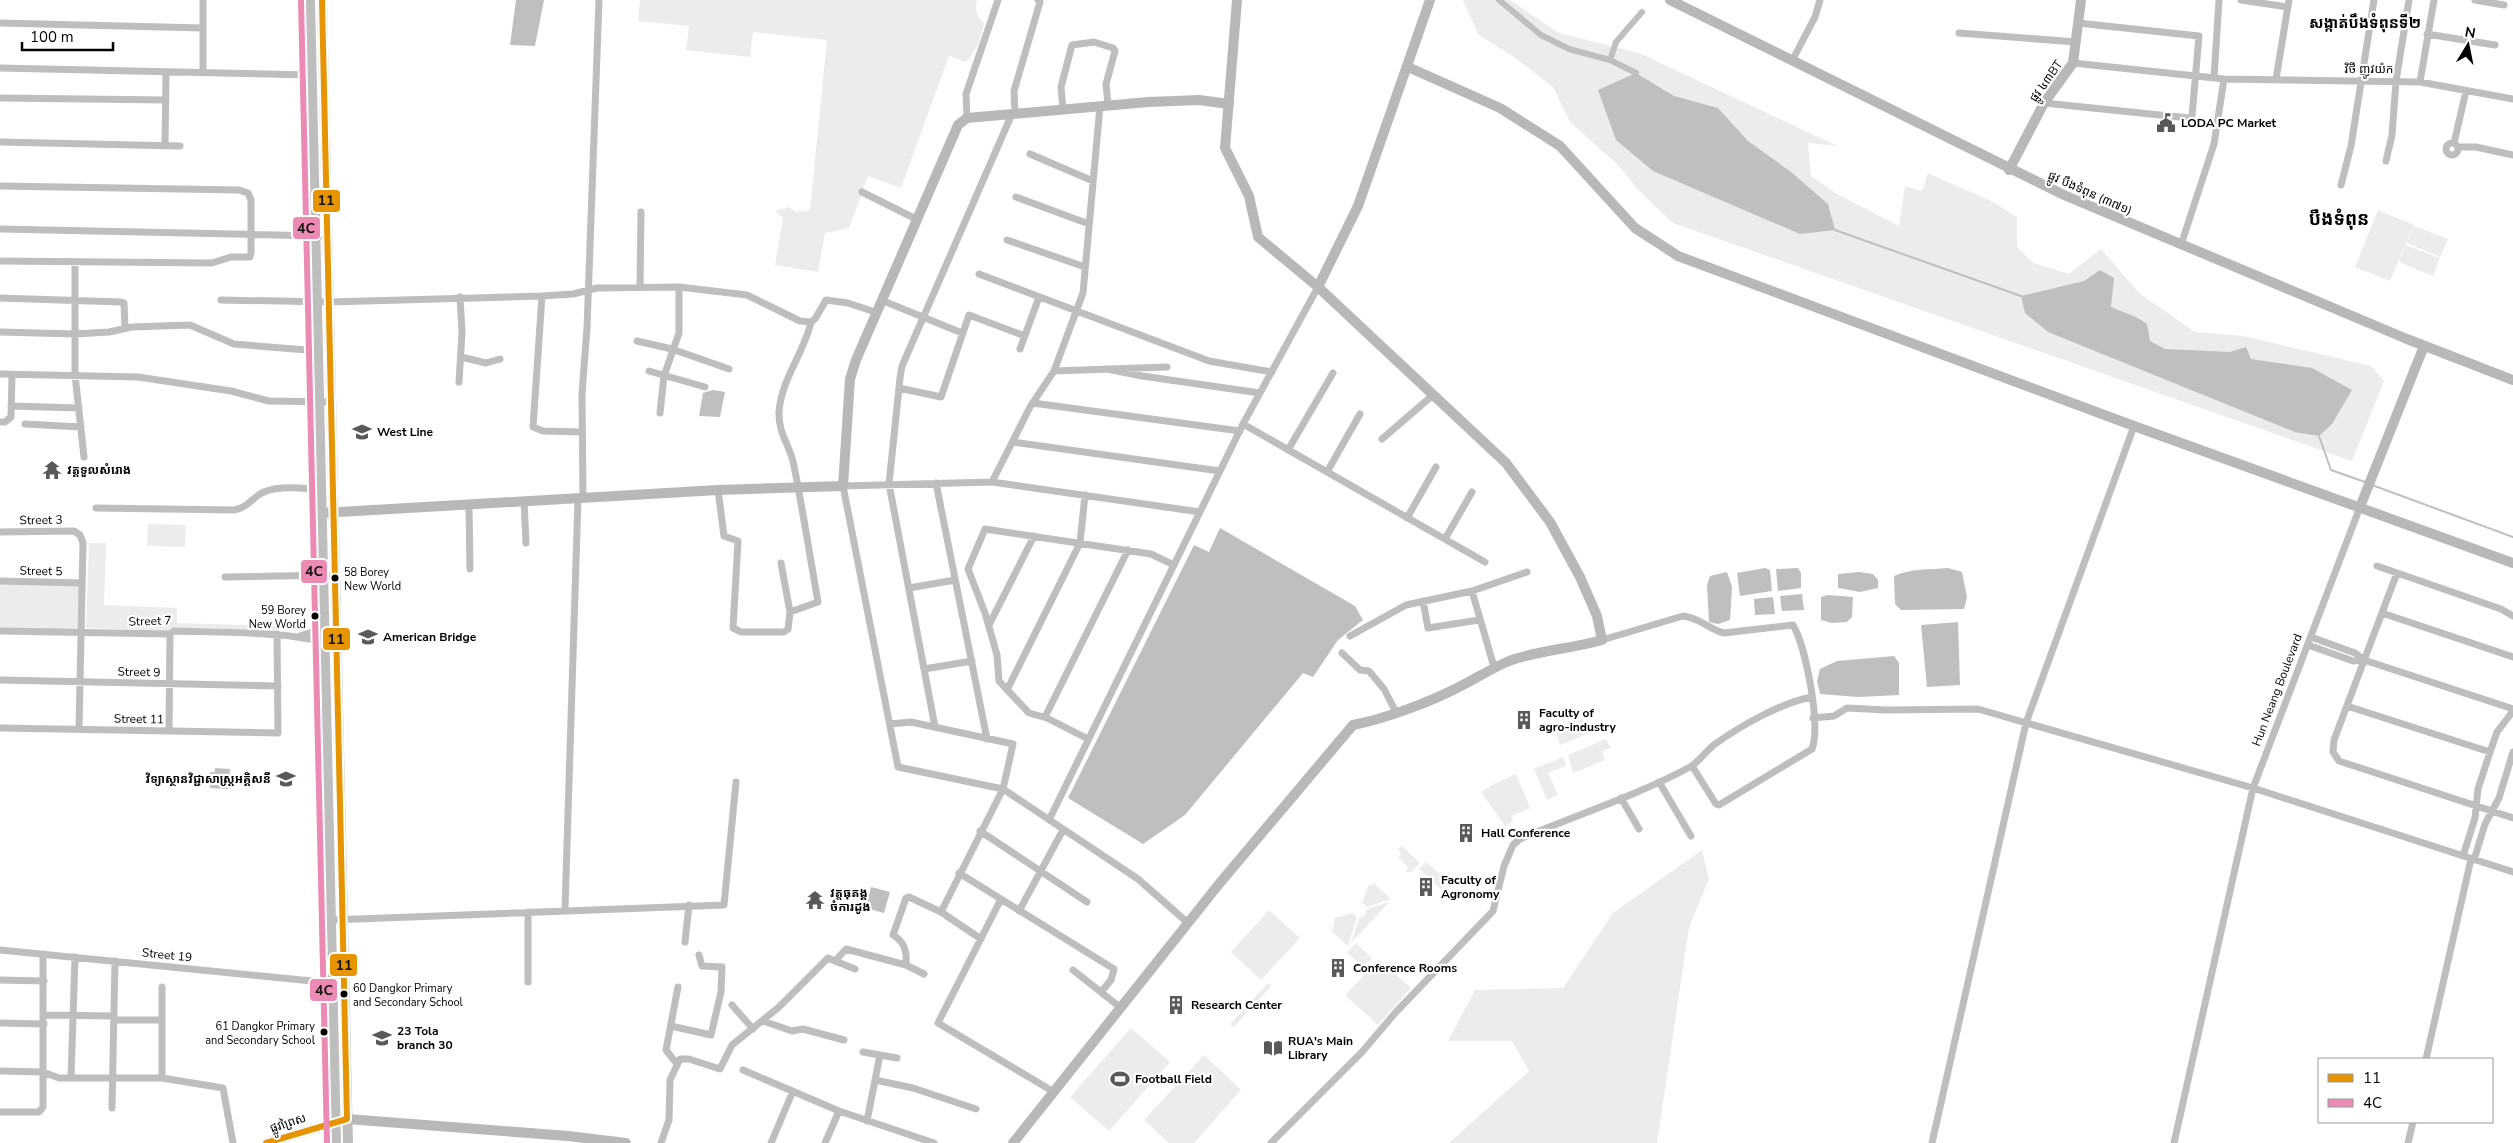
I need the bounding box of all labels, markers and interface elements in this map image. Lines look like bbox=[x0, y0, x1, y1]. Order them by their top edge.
district label: សង្កាត់បឹងទំពុនទី២ bbox=[2309, 12, 2421, 33]
scale bar bbox=[22, 20, 114, 52]
north arrow bbox=[2443, 20, 2493, 70]
text: N bbox=[2463, 22, 2477, 43]
text: 100 m bbox=[30, 27, 74, 47]
street label: ផ្លូវ ៤៣BT bbox=[2026, 56, 2069, 107]
street label: វិថី ញូវយ៉ក bbox=[2344, 61, 2394, 79]
public building icon: LODA PC Market bbox=[2155, 112, 2177, 134]
place label: LODA PC Market bbox=[2181, 115, 2276, 131]
street label: ផ្លូវ បឹងទំពុន (៣៧១) bbox=[2044, 167, 2135, 221]
line badge: 11 bbox=[312, 189, 341, 213]
text: 11 bbox=[318, 191, 334, 210]
district label: បឹងទំពុន bbox=[2309, 207, 2369, 231]
line badge: 4C bbox=[292, 216, 321, 240]
text: 4C bbox=[297, 219, 315, 238]
school or university icon: West Line bbox=[351, 421, 373, 443]
place label: West Line bbox=[377, 424, 434, 440]
temple icon: វត្តទួលសំរោង bbox=[41, 459, 63, 481]
place label: វត្តទួលសំរោង bbox=[67, 462, 131, 478]
street label: Street 3 bbox=[19, 512, 63, 528]
line badge: 4C bbox=[300, 559, 328, 584]
text: 4C bbox=[305, 562, 323, 581]
street label: Street 5 bbox=[19, 563, 63, 579]
place label: 58 Borey New World bbox=[344, 565, 401, 594]
marker: 58 Borey New World bbox=[330, 573, 340, 583]
place label: 59 Borey New World bbox=[249, 603, 306, 632]
marker: 59 Borey New World bbox=[310, 611, 320, 621]
street label: Street 7 bbox=[128, 612, 172, 630]
school or university icon: American Bridge bbox=[357, 626, 379, 648]
line badge: 11 bbox=[322, 627, 351, 651]
place label: American Bridge bbox=[383, 629, 477, 645]
text: 11 bbox=[328, 630, 344, 649]
street label: Hun Neang Boulevard bbox=[2248, 631, 2306, 749]
street label: Street 9 bbox=[117, 664, 161, 680]
place label: Faculty of agro-industry bbox=[1539, 705, 1616, 735]
building icon: Faculty of agro-industry bbox=[1513, 709, 1535, 731]
street label: Street 11 bbox=[114, 711, 164, 727]
school or university icon: វិទ្យាស្ថានវិជ្ជាសាស្រ្តអគ្គិសនី bbox=[275, 768, 297, 790]
place label: វិទ្យាស្ថានវិជ្ជាសាស្រ្តអគ្គិសនី bbox=[145, 771, 271, 787]
building icon: Hall Conference bbox=[1455, 822, 1477, 844]
place label: Hall Conference bbox=[1481, 825, 1571, 841]
place label: Faculty of Agronomy bbox=[1441, 872, 1500, 902]
building icon: Faculty of Agronomy bbox=[1415, 876, 1437, 898]
place label: វត្តធុតង្គ ចំការដូង bbox=[830, 885, 871, 915]
temple icon: វត្តធុតង្គ ចំការដូង bbox=[804, 889, 826, 911]
street label: Street 19 bbox=[141, 944, 193, 966]
line badge: 11 bbox=[329, 953, 358, 977]
text: 11 bbox=[336, 956, 352, 975]
building icon: Conference Rooms bbox=[1327, 957, 1349, 979]
place label: Conference Rooms bbox=[1353, 960, 1457, 976]
line badge: 4C bbox=[309, 978, 338, 1002]
text: 4C bbox=[315, 981, 333, 1000]
place label: 60 Dangkor Primary and Secondary School bbox=[353, 981, 464, 1010]
marker: 60 Dangkor Primary and Secondary School bbox=[339, 989, 349, 999]
building icon: Research Center bbox=[1165, 994, 1187, 1016]
place label: Research Center bbox=[1191, 997, 1282, 1013]
place label: 61 Dangkor Primary and Secondary School bbox=[205, 1019, 316, 1048]
place label: 23 Tola branch 30 bbox=[397, 1023, 453, 1053]
marker: 61 Dangkor Primary and Secondary School bbox=[319, 1027, 329, 1037]
school or university icon: 23 Tola branch 30 bbox=[371, 1027, 393, 1049]
place label: RUA's Main Library bbox=[1288, 1033, 1353, 1063]
library icon: RUA's Main Library bbox=[1262, 1037, 1284, 1059]
legend bbox=[2318, 1058, 2493, 1123]
sports icon: Football Field bbox=[1109, 1068, 1131, 1090]
text: 11 bbox=[2363, 1068, 2381, 1088]
place label: Football Field bbox=[1135, 1071, 1212, 1087]
text: 4C bbox=[2363, 1093, 2382, 1113]
street label: ផ្លូវព្រៃស bbox=[268, 1110, 309, 1139]

